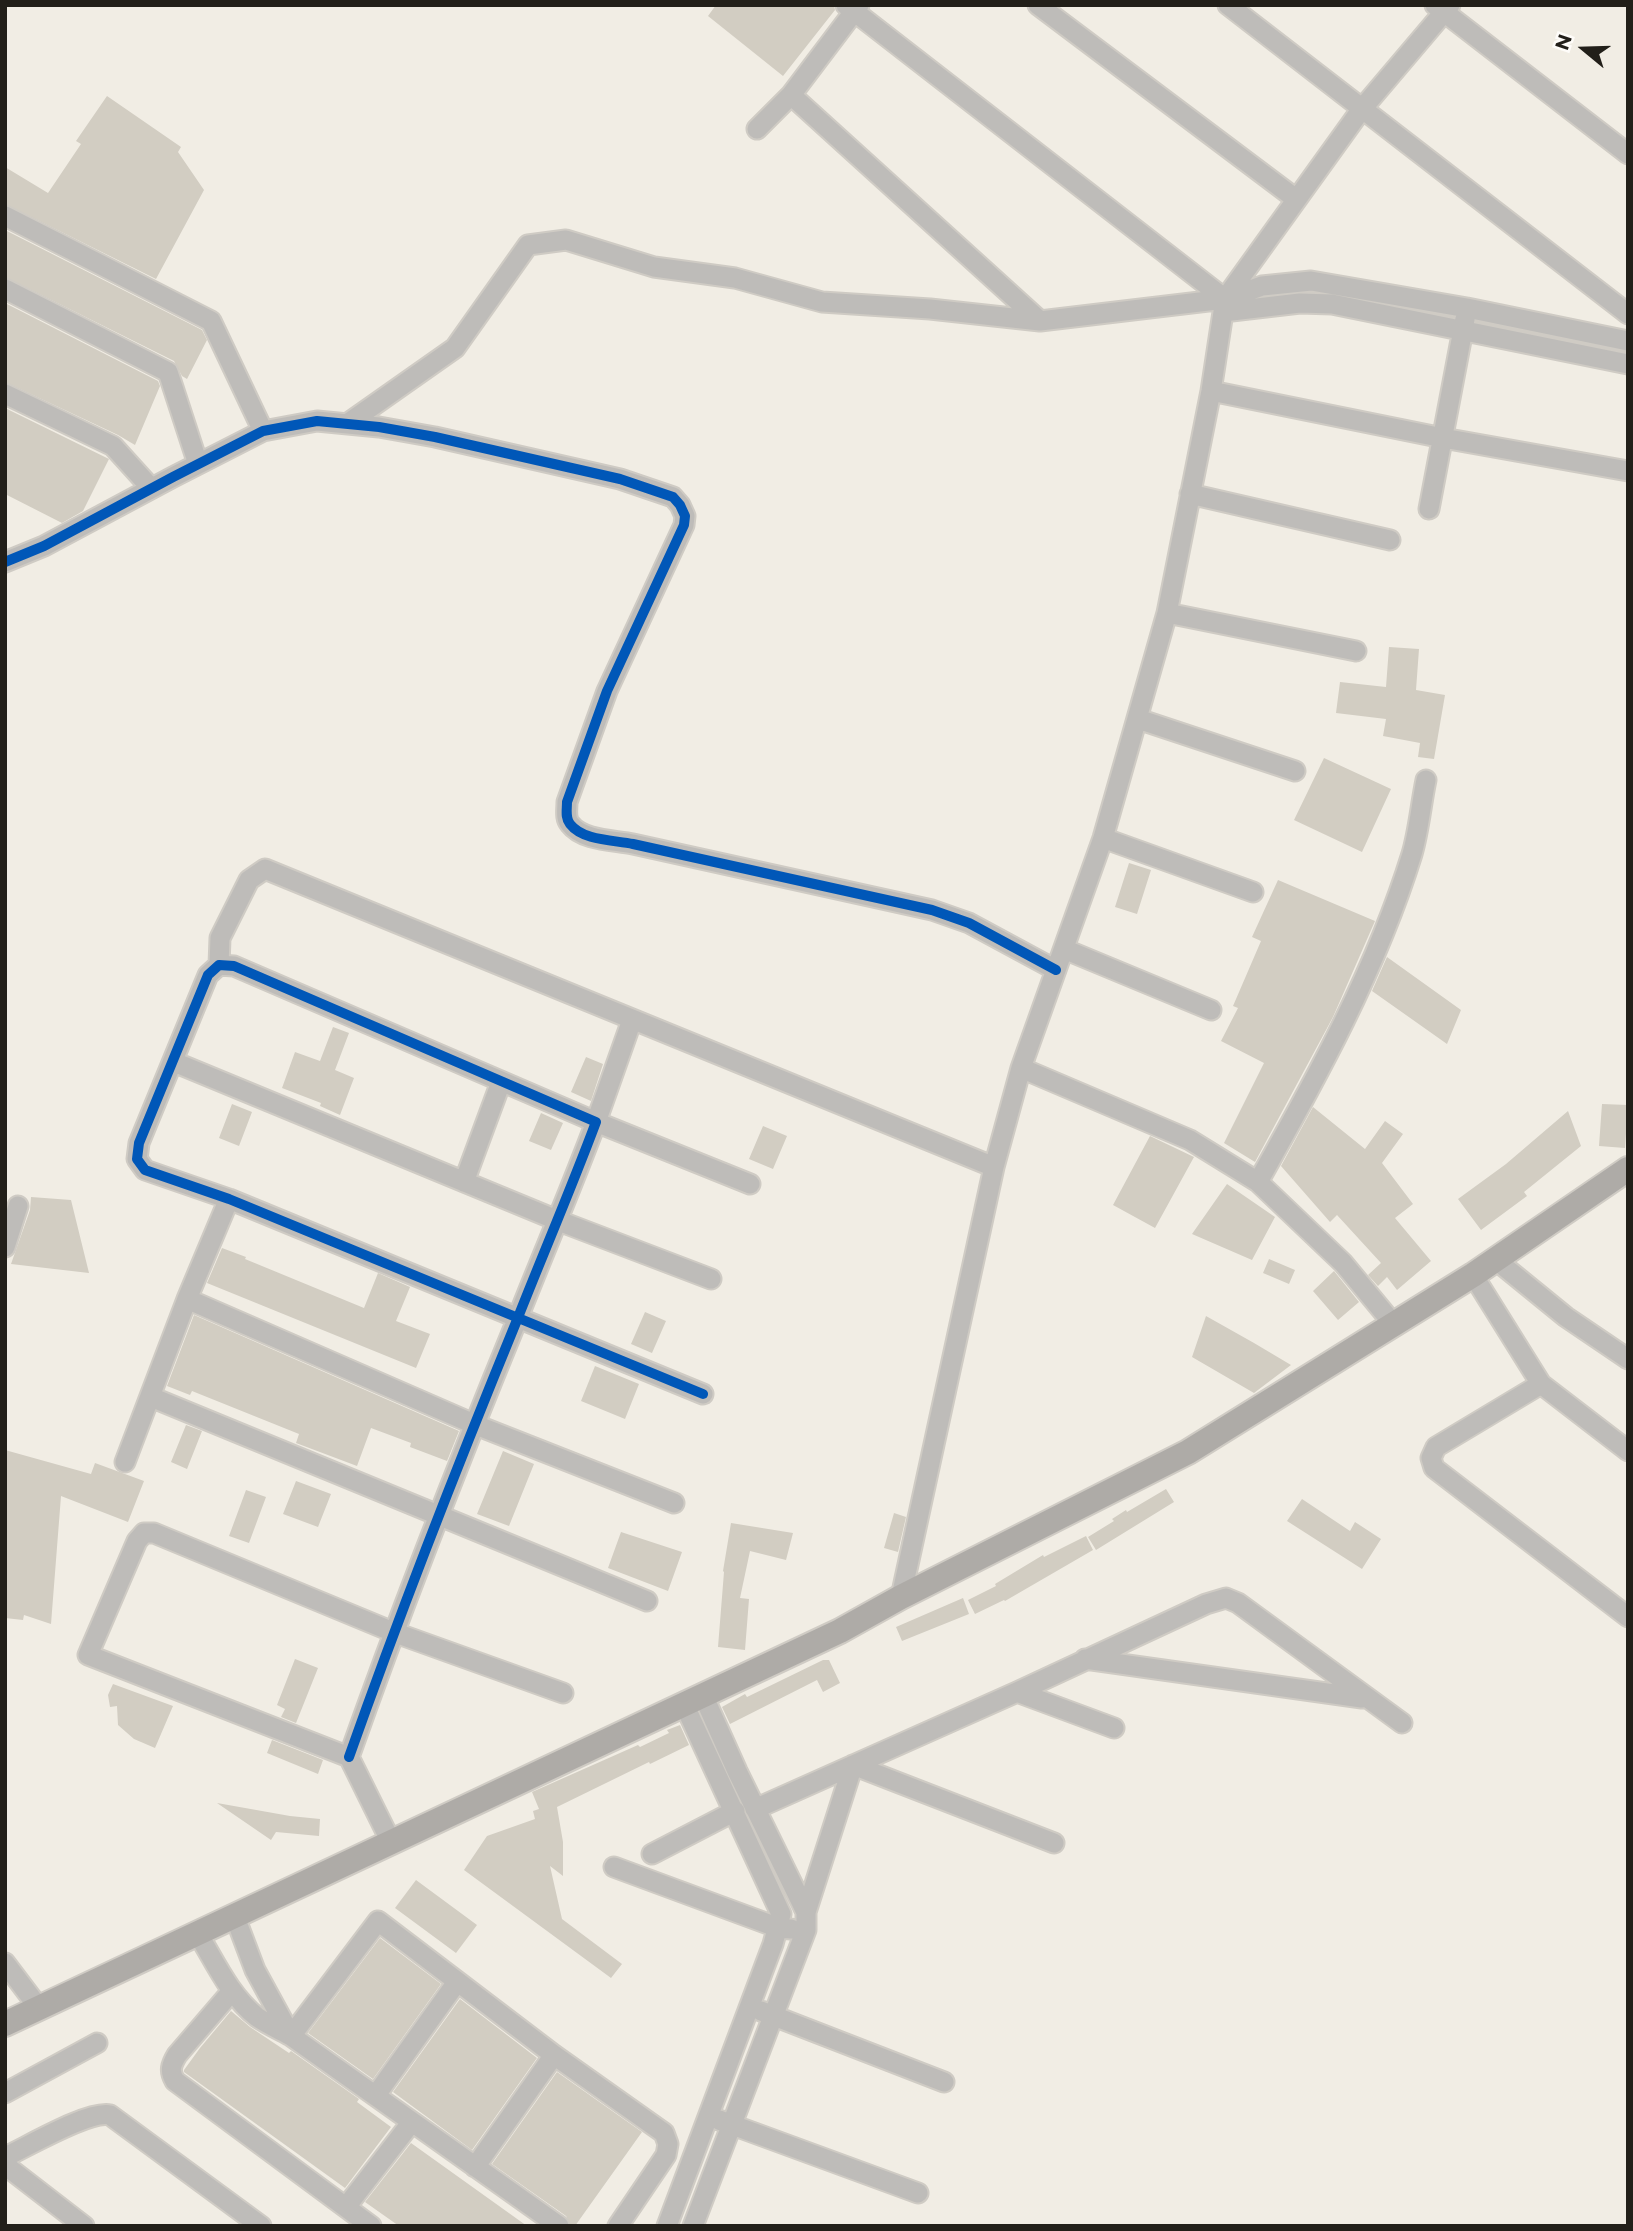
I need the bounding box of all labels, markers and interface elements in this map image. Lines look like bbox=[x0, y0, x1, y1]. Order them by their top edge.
north arrow bbox=[1549, 14, 1619, 84]
text: N bbox=[1550, 31, 1577, 53]

